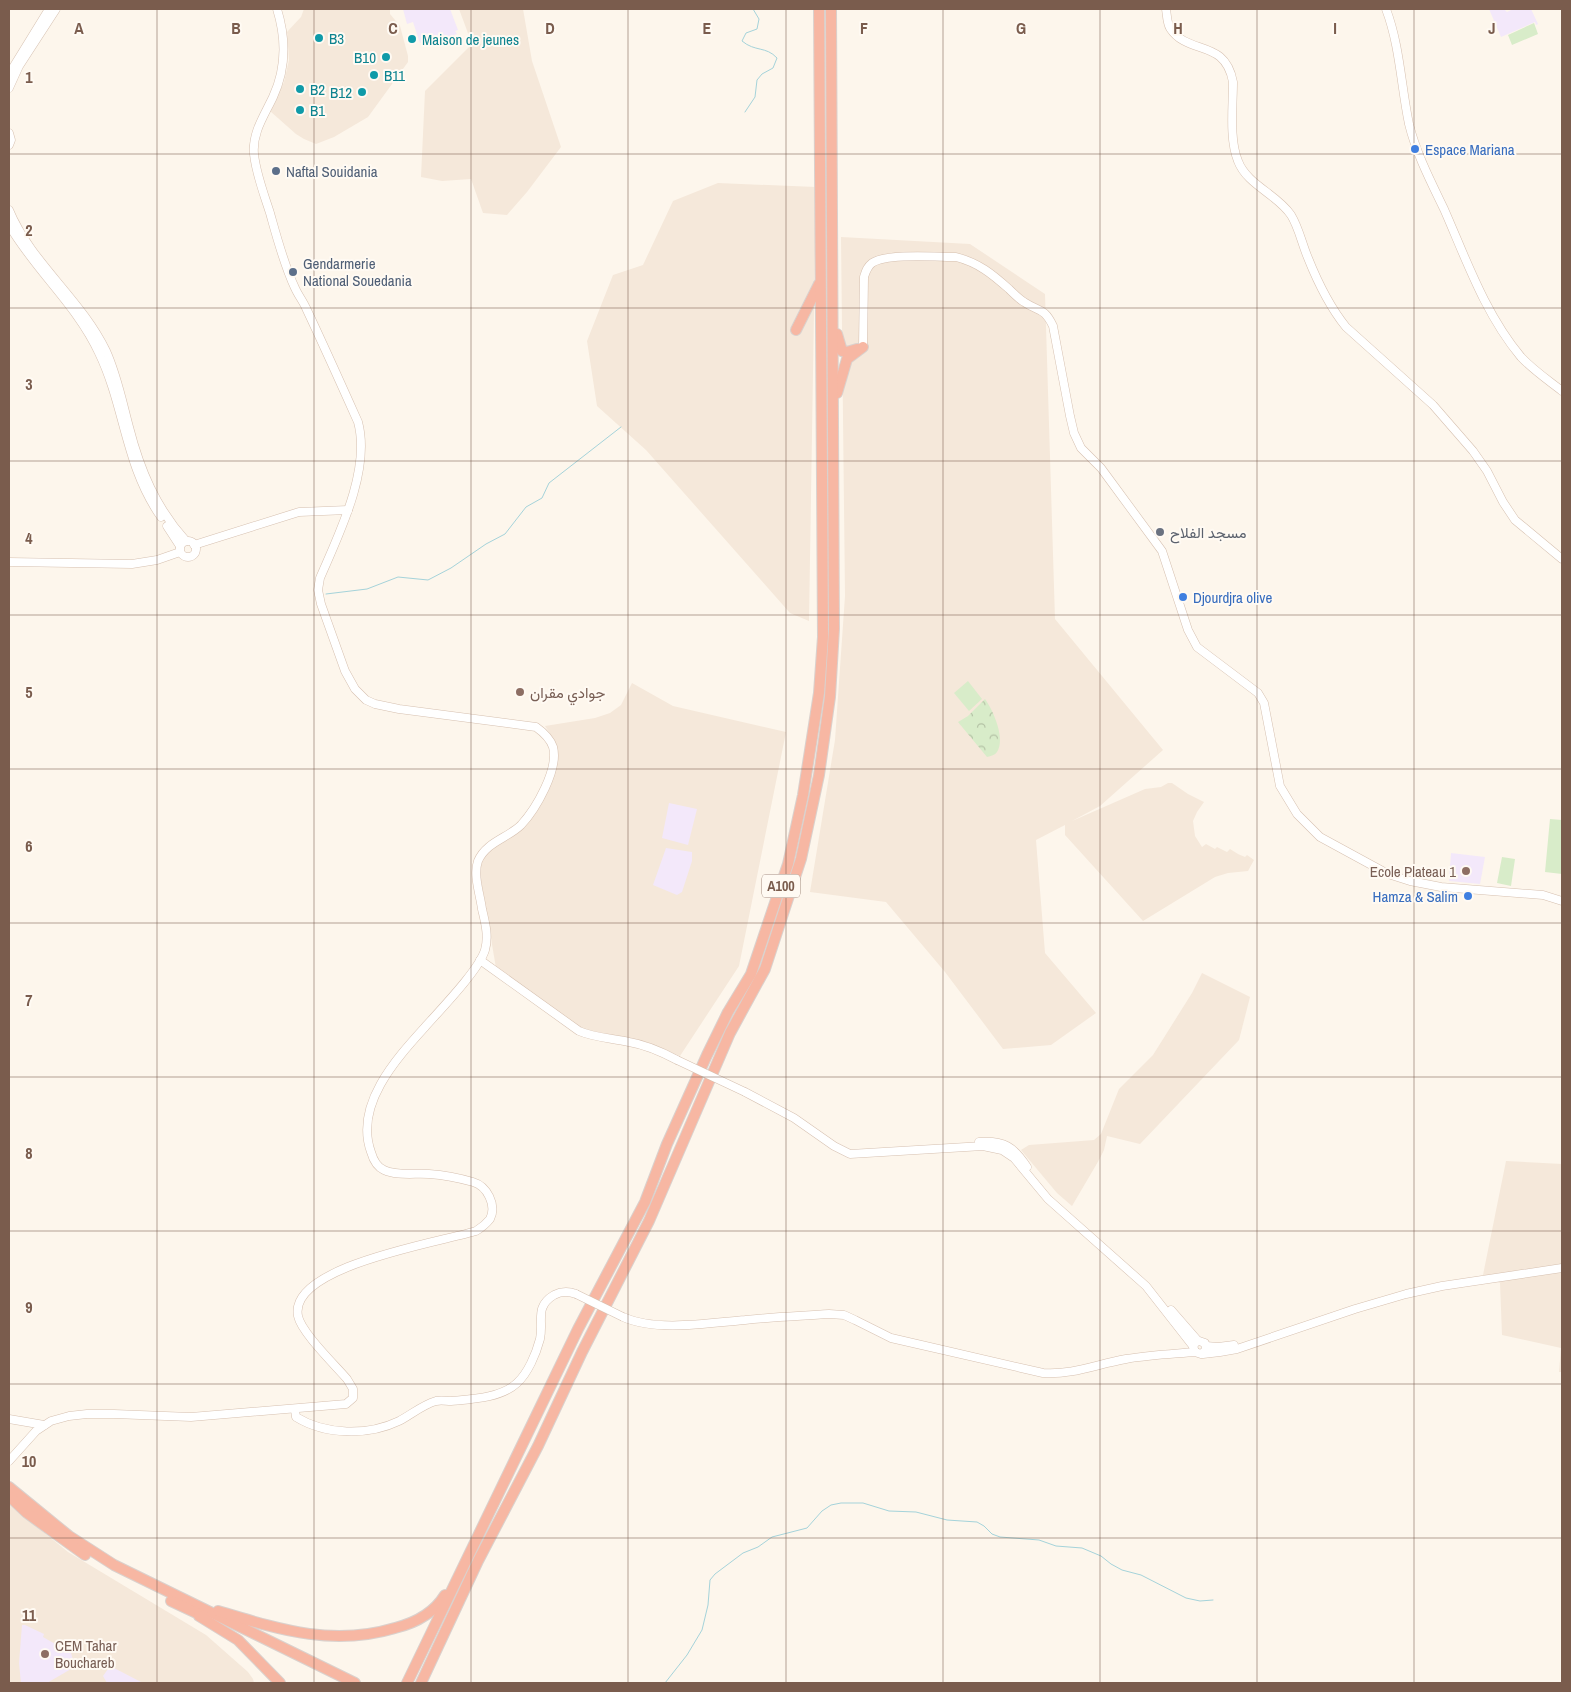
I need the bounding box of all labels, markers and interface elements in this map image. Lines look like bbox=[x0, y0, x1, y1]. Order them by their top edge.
text: A bbox=[74, 17, 84, 39]
text: B bbox=[231, 17, 241, 39]
text: C bbox=[388, 17, 398, 39]
text: D bbox=[545, 17, 555, 39]
text: E bbox=[703, 17, 712, 39]
text: F bbox=[860, 17, 868, 39]
text: G bbox=[1016, 17, 1026, 39]
text: H bbox=[1173, 17, 1183, 39]
text: I bbox=[1333, 17, 1337, 39]
text: J bbox=[1488, 17, 1496, 39]
place label: B3 bbox=[329, 28, 344, 49]
place label: Maison de jeunes bbox=[422, 29, 519, 50]
marker: B3 bbox=[313, 32, 325, 44]
marker: Maison de jeunes bbox=[406, 33, 418, 45]
place label: B10 bbox=[354, 47, 376, 68]
marker: B10 bbox=[380, 51, 392, 63]
place label: B11 bbox=[384, 65, 405, 86]
text: 1 bbox=[25, 66, 33, 88]
marker: B11 bbox=[368, 69, 380, 81]
place label: B2 bbox=[310, 79, 325, 100]
place label: B12 bbox=[330, 82, 352, 103]
marker: B2 bbox=[294, 83, 306, 95]
marker: B12 bbox=[356, 86, 368, 98]
place label: B1 bbox=[310, 100, 325, 121]
marker: B1 bbox=[294, 104, 306, 116]
place label: Espace Mariana bbox=[1425, 139, 1515, 160]
marker: Espace Mariana bbox=[1409, 143, 1421, 155]
place label: Naftal Souidania bbox=[286, 161, 378, 182]
marker: Naftal Souidania bbox=[270, 165, 282, 177]
text: 2 bbox=[25, 219, 33, 241]
place label: Gendarmerie National Souedania bbox=[303, 253, 412, 291]
marker: Gendarmerie National Souedania bbox=[287, 266, 299, 278]
text: 3 bbox=[25, 373, 33, 395]
place label: مسجد الفلاح bbox=[1170, 522, 1247, 544]
marker: مسجد الفلاح bbox=[1154, 526, 1166, 538]
text: 4 bbox=[25, 527, 33, 549]
place label: Djourdjra olive bbox=[1193, 587, 1272, 608]
marker: Djourdjra olive bbox=[1177, 591, 1189, 603]
text: 5 bbox=[25, 681, 33, 703]
place label: جوادي مقران bbox=[530, 682, 605, 706]
marker: جوادي مقران bbox=[514, 686, 526, 698]
text: 6 bbox=[25, 835, 33, 857]
place label: Ecole Plateau 1 bbox=[1370, 861, 1456, 882]
marker: Ecole Plateau 1 bbox=[1460, 865, 1472, 877]
road number: A100 bbox=[762, 874, 800, 898]
place label: Hamza & Salim bbox=[1373, 886, 1458, 907]
marker: Hamza & Salim bbox=[1462, 890, 1474, 902]
text: 7 bbox=[25, 989, 33, 1011]
text: 8 bbox=[25, 1142, 33, 1164]
text: 9 bbox=[25, 1296, 33, 1318]
text: 10 bbox=[22, 1450, 36, 1472]
text: 11 bbox=[22, 1604, 37, 1626]
place label: CEM Tahar Bouchareb bbox=[55, 1635, 117, 1673]
marker: CEM Tahar Bouchareb bbox=[39, 1648, 51, 1660]

